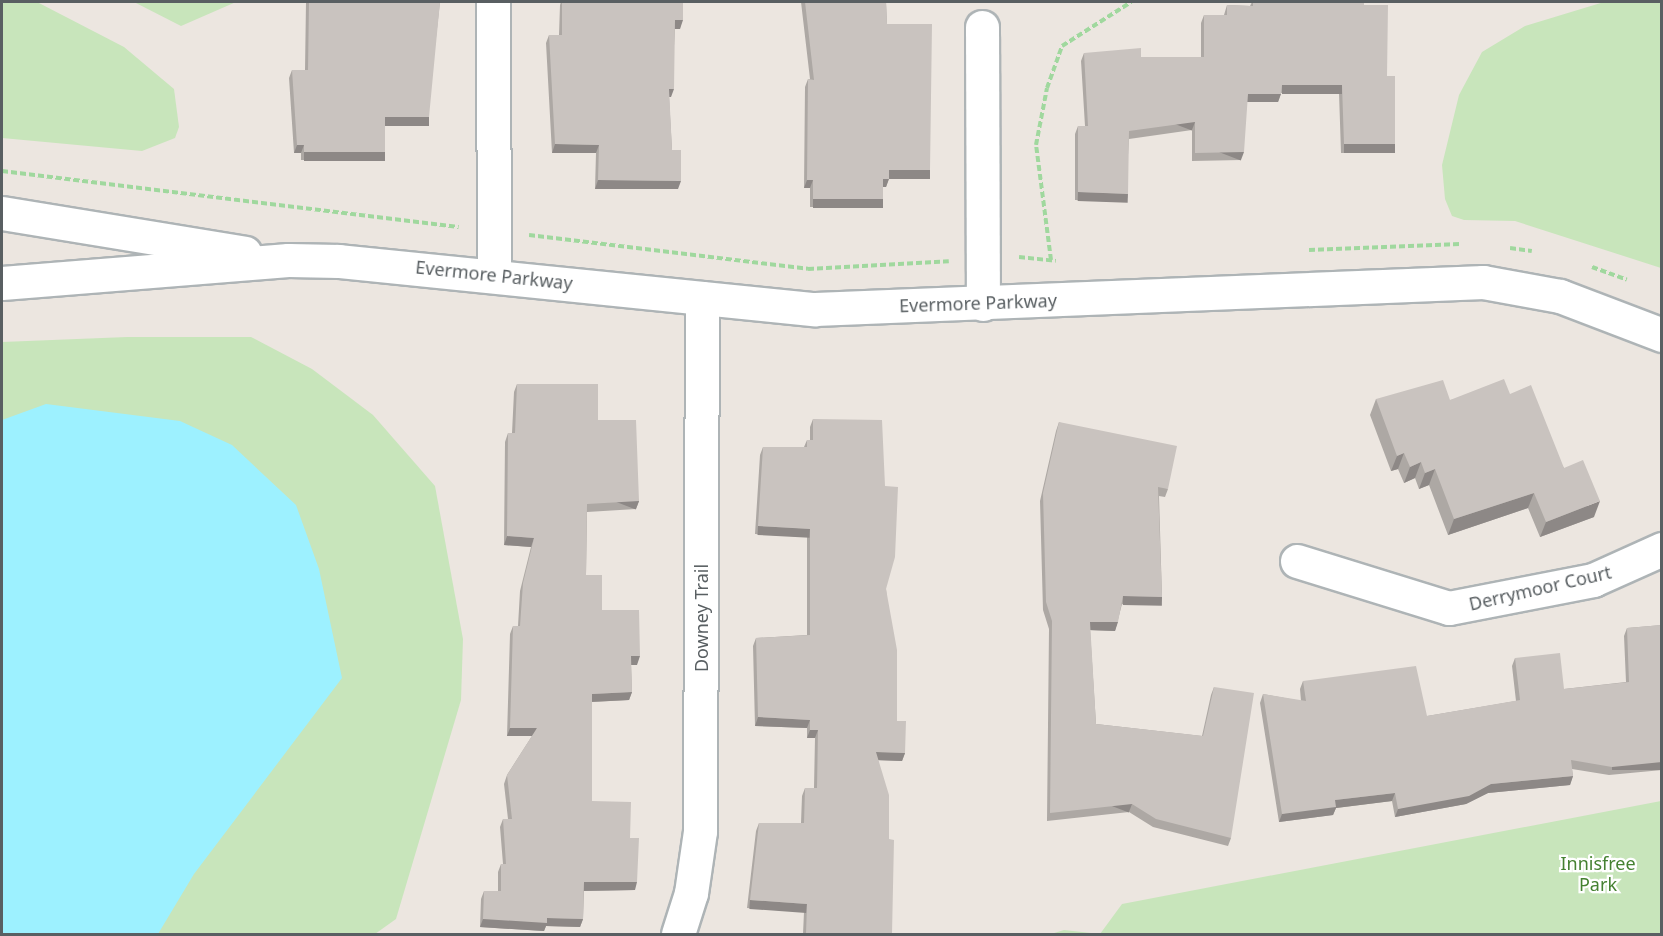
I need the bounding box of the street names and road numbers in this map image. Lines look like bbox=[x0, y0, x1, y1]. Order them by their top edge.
street label: Evermore Parkway bbox=[414, 256, 574, 294]
street label: Evermore Parkway bbox=[899, 289, 1057, 317]
street label: Derrymoor Court bbox=[1467, 561, 1613, 615]
street label: Downey Trail bbox=[690, 564, 712, 672]

